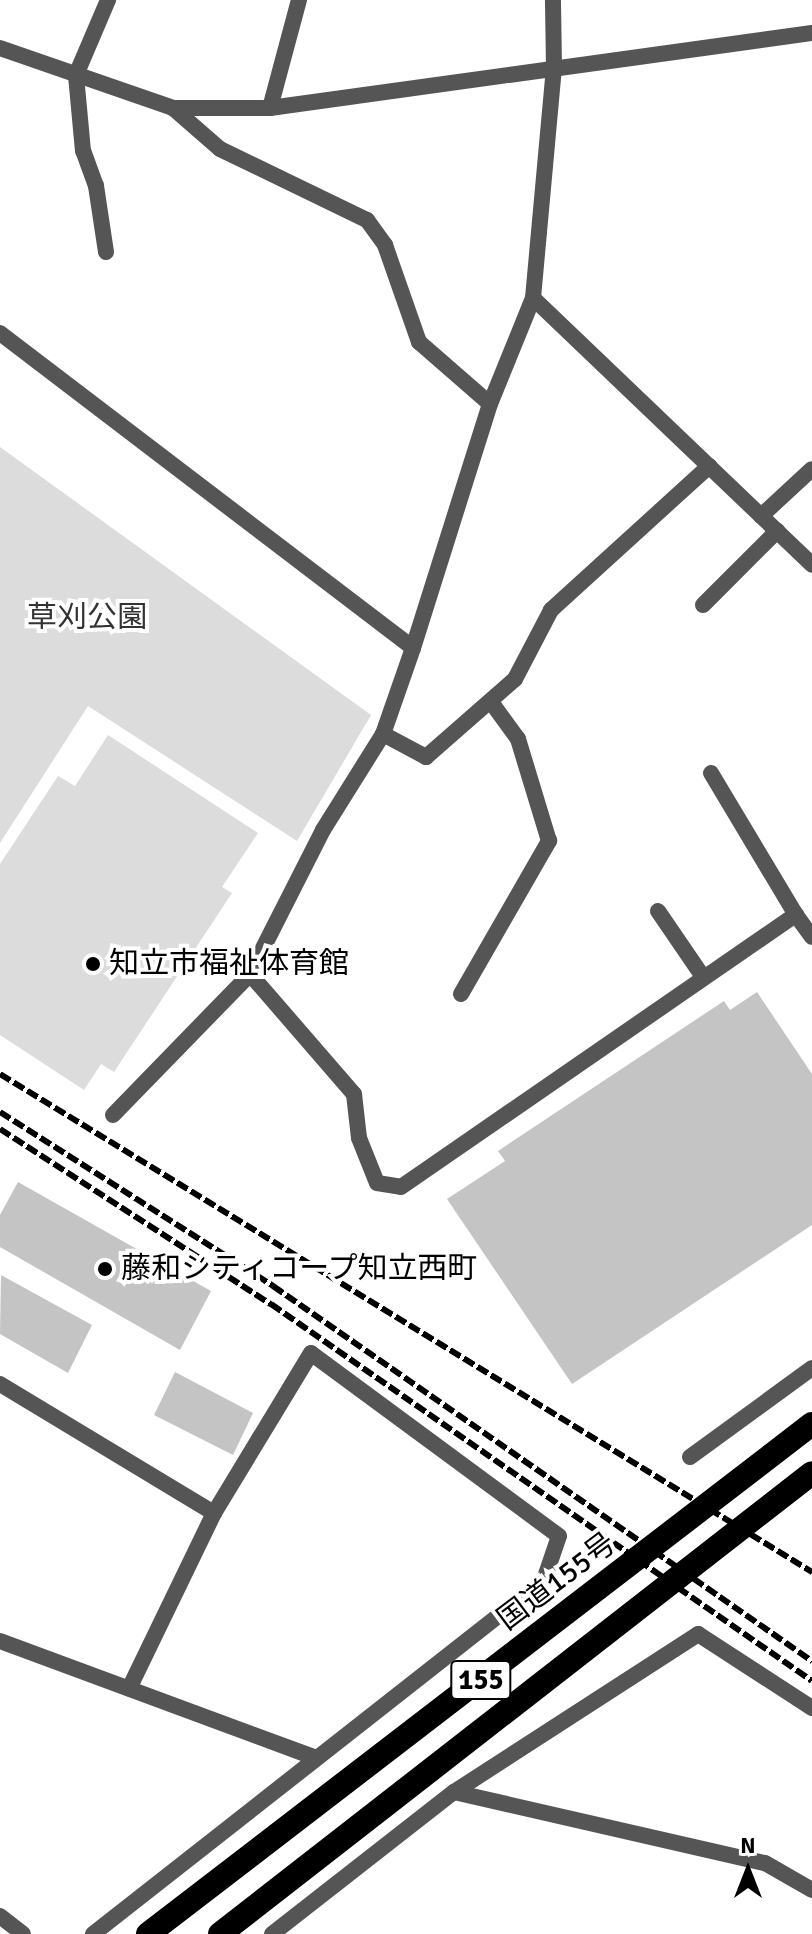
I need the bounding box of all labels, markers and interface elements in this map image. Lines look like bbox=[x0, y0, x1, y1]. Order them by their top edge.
park label: 草刈公園 bbox=[27, 600, 147, 636]
place label: 知立市福祉体育館 bbox=[109, 946, 349, 982]
marker: 知立市福祉体育館 bbox=[84, 955, 102, 973]
place label: 藤和シティコープ知立西町 bbox=[121, 1251, 481, 1287]
marker: 藤和シティコープ知立西町 bbox=[96, 1260, 114, 1278]
street label: 国道155号 bbox=[491, 1526, 623, 1638]
road number: 155 bbox=[449, 1656, 513, 1704]
north arrow bbox=[708, 1830, 788, 1910]
text: N bbox=[740, 1832, 756, 1859]

